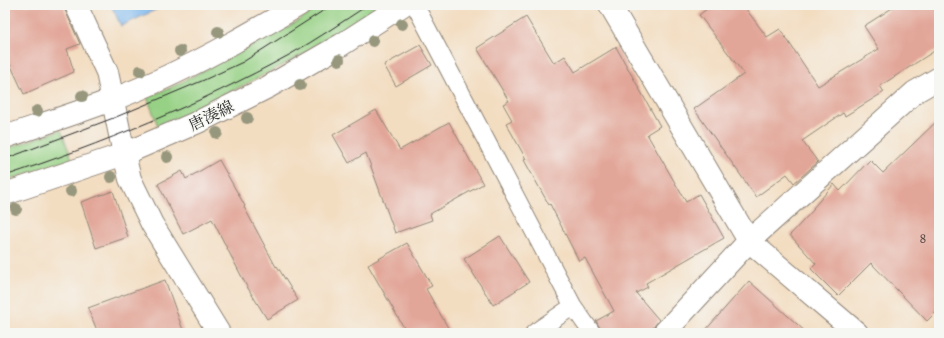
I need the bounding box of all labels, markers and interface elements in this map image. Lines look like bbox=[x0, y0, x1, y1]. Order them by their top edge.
street label: 唐湊線 bbox=[185, 95, 238, 136]
house number: 8 bbox=[920, 229, 927, 248]

